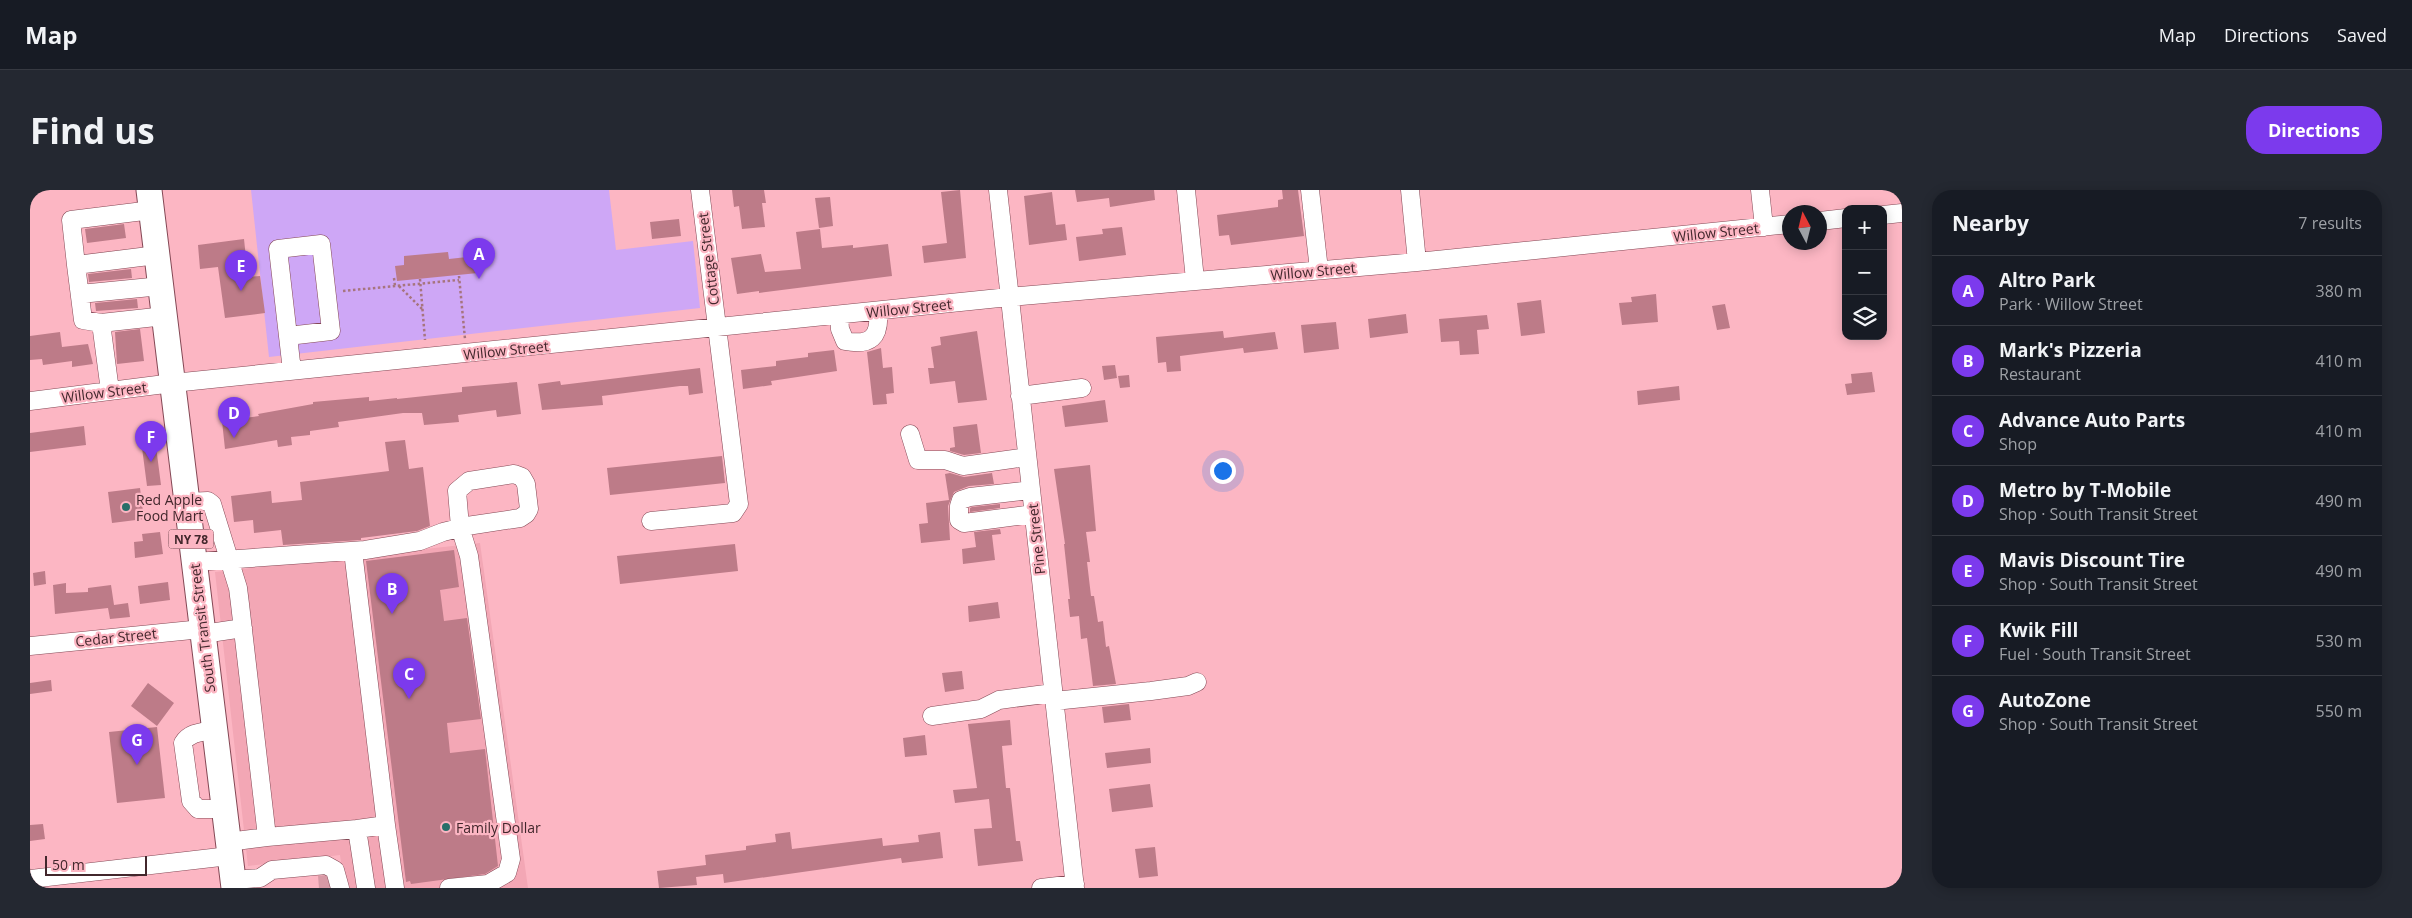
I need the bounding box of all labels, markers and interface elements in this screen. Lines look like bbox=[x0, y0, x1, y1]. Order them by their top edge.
text: Map bbox=[25, 18, 77, 51]
text: Map bbox=[2159, 23, 2196, 47]
text: Directions bbox=[2224, 23, 2309, 47]
text: Saved bbox=[2337, 23, 2387, 47]
button: Directions bbox=[2246, 106, 2382, 154]
text: Find us bbox=[30, 107, 155, 154]
north arrow bbox=[1782, 205, 1827, 250]
map controls bbox=[1842, 205, 1887, 340]
button: + bbox=[1842, 205, 1887, 250]
text: Nearby bbox=[1952, 209, 2029, 237]
street label: Cottage Street bbox=[693, 212, 723, 306]
text: 7 results bbox=[2298, 212, 2362, 234]
street label: Willow Street bbox=[1672, 218, 1760, 246]
pin: A bbox=[463, 238, 495, 279]
pin: E bbox=[225, 250, 257, 291]
button: − bbox=[1842, 250, 1887, 295]
street label: Willow Street bbox=[1270, 258, 1356, 284]
text: Altro Park bbox=[1999, 267, 2095, 293]
text: A bbox=[1962, 280, 1974, 302]
text: 380 m bbox=[2316, 280, 2362, 302]
text: Park · Willow Street bbox=[1999, 293, 2143, 315]
street label: Willow Street bbox=[865, 294, 953, 322]
button: layers bbox=[1842, 295, 1887, 340]
street label: Willow Street bbox=[462, 336, 550, 364]
text: Mark's Pizzeria bbox=[1999, 337, 2142, 363]
text: B bbox=[1963, 350, 1973, 372]
text: 410 m bbox=[2316, 350, 2362, 372]
text: Restaurant bbox=[1999, 363, 2081, 385]
street label: Willow Street bbox=[60, 377, 148, 407]
pin: D bbox=[218, 397, 250, 438]
text: Advance Auto Parts bbox=[1999, 407, 2185, 433]
text: C bbox=[1963, 420, 1973, 442]
text: 410 m bbox=[2316, 420, 2362, 442]
pin: F bbox=[135, 421, 167, 462]
text: Shop bbox=[1999, 433, 2037, 455]
your location bbox=[1210, 458, 1236, 484]
text: Metro by T-Mobile bbox=[1999, 477, 2171, 503]
place label: Red Apple Food Mart bbox=[136, 490, 203, 525]
text: D bbox=[1962, 490, 1974, 512]
text: 490 m bbox=[2316, 490, 2362, 512]
marker: Red Apple Food Mart bbox=[120, 501, 132, 513]
street label: Pine Street bbox=[1023, 503, 1049, 575]
text: Shop · South Transit Street bbox=[1999, 503, 2198, 525]
road number: NY 78 bbox=[168, 529, 214, 548]
text: Mavis Discount Tire bbox=[1999, 547, 2185, 573]
text: E bbox=[1964, 560, 1972, 582]
text: 490 m bbox=[2316, 560, 2362, 582]
street label: South Transit Street bbox=[185, 563, 219, 693]
pin: B bbox=[376, 573, 408, 614]
text: Shop · South Transit Street bbox=[1999, 573, 2198, 595]
text: Kwik Fill bbox=[1999, 617, 2078, 643]
street label: Cedar Street bbox=[74, 623, 158, 651]
text: F bbox=[1964, 630, 1972, 652]
text: 530 m bbox=[2316, 630, 2362, 652]
text: Fuel · South Transit Street bbox=[1999, 643, 2191, 665]
pin: C bbox=[393, 658, 425, 699]
text: AutoZone bbox=[1999, 687, 2091, 713]
text: G bbox=[1962, 700, 1974, 722]
text: 550 m bbox=[2316, 700, 2362, 722]
text: Shop · South Transit Street bbox=[1999, 713, 2198, 735]
pin: G bbox=[121, 724, 153, 765]
place label: Family Dollar bbox=[456, 818, 541, 837]
marker: Family Dollar bbox=[440, 821, 452, 833]
scale bar bbox=[45, 853, 148, 876]
text: 50 m bbox=[52, 855, 85, 874]

